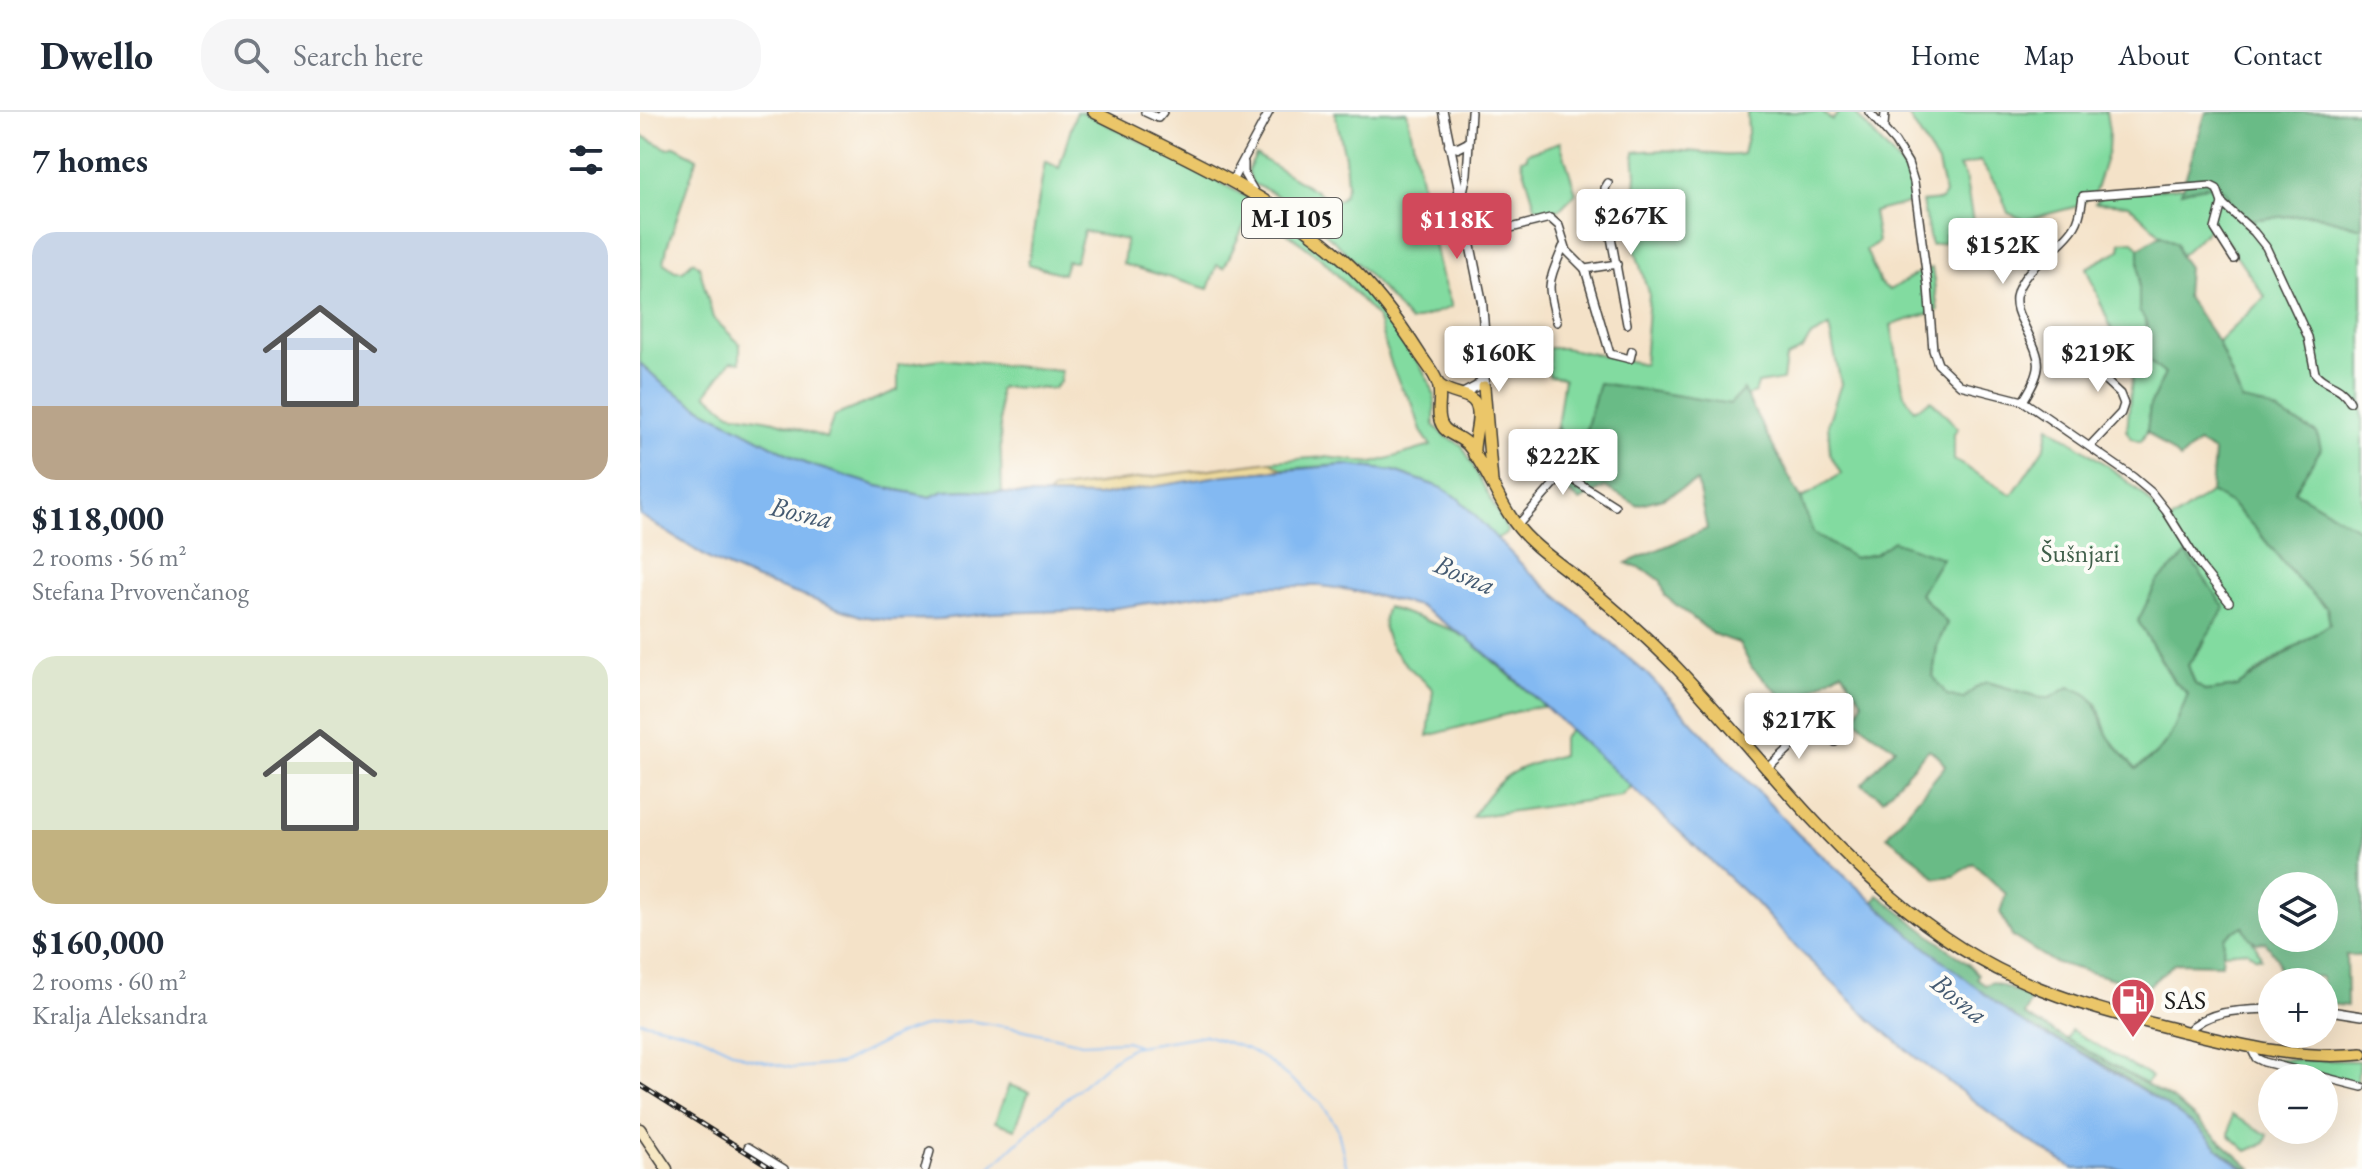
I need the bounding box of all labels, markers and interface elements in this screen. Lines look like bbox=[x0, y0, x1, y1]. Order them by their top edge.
search box bbox=[201, 19, 761, 91]
text: Dwello bbox=[40, 31, 153, 80]
icon: search bbox=[229, 33, 273, 77]
text: Search here bbox=[293, 36, 423, 75]
text: Home bbox=[1910, 37, 1980, 73]
text: Map bbox=[2024, 37, 2074, 73]
text: About bbox=[2118, 37, 2189, 73]
text: Contact bbox=[2233, 37, 2322, 73]
text: 7 homes bbox=[32, 138, 148, 182]
icon: filters bbox=[564, 138, 608, 182]
pin: $267K bbox=[1575, 189, 1687, 257]
pin: $118K bbox=[1401, 193, 1513, 261]
road number: M-I 105 bbox=[1242, 198, 1342, 238]
text: $267K bbox=[1594, 198, 1668, 232]
text: $118K bbox=[1420, 202, 1494, 236]
pin: $152K bbox=[1947, 218, 2059, 286]
text: $152K bbox=[1966, 227, 2040, 261]
icon: home bbox=[248, 284, 392, 428]
pin: $160K bbox=[1443, 326, 1555, 394]
pin: $219K bbox=[2042, 326, 2154, 394]
text: $160K bbox=[1462, 335, 1536, 369]
text: $219K bbox=[2061, 335, 2135, 369]
pin: $222K bbox=[1507, 429, 1619, 497]
text: $222K bbox=[1526, 438, 1600, 472]
water label: Bosna bbox=[766, 487, 837, 537]
text: $118,000 bbox=[32, 496, 164, 540]
park label: Šušnjari bbox=[2040, 536, 2120, 570]
text: 2 rooms · 56 m² bbox=[32, 540, 187, 574]
water label: Bosna bbox=[1428, 545, 1501, 603]
text: Stefana Prvovenčanog bbox=[32, 574, 249, 608]
pin: $217K bbox=[1743, 693, 1855, 761]
text: $217K bbox=[1762, 702, 1836, 736]
icon: home bbox=[248, 708, 392, 852]
map controls bbox=[2258, 872, 2338, 1144]
button: layers bbox=[2258, 872, 2338, 952]
text: $160,000 bbox=[32, 920, 164, 964]
text: 2 rooms · 60 m² bbox=[32, 964, 187, 998]
water label: Bosna bbox=[1923, 964, 1996, 1032]
button: + bbox=[2258, 968, 2338, 1048]
fuel station icon: SAS bbox=[2109, 976, 2157, 1039]
place label: SAS bbox=[2164, 983, 2206, 1017]
text: Kralja Aleksandra bbox=[32, 998, 208, 1032]
button: − bbox=[2258, 1064, 2338, 1144]

